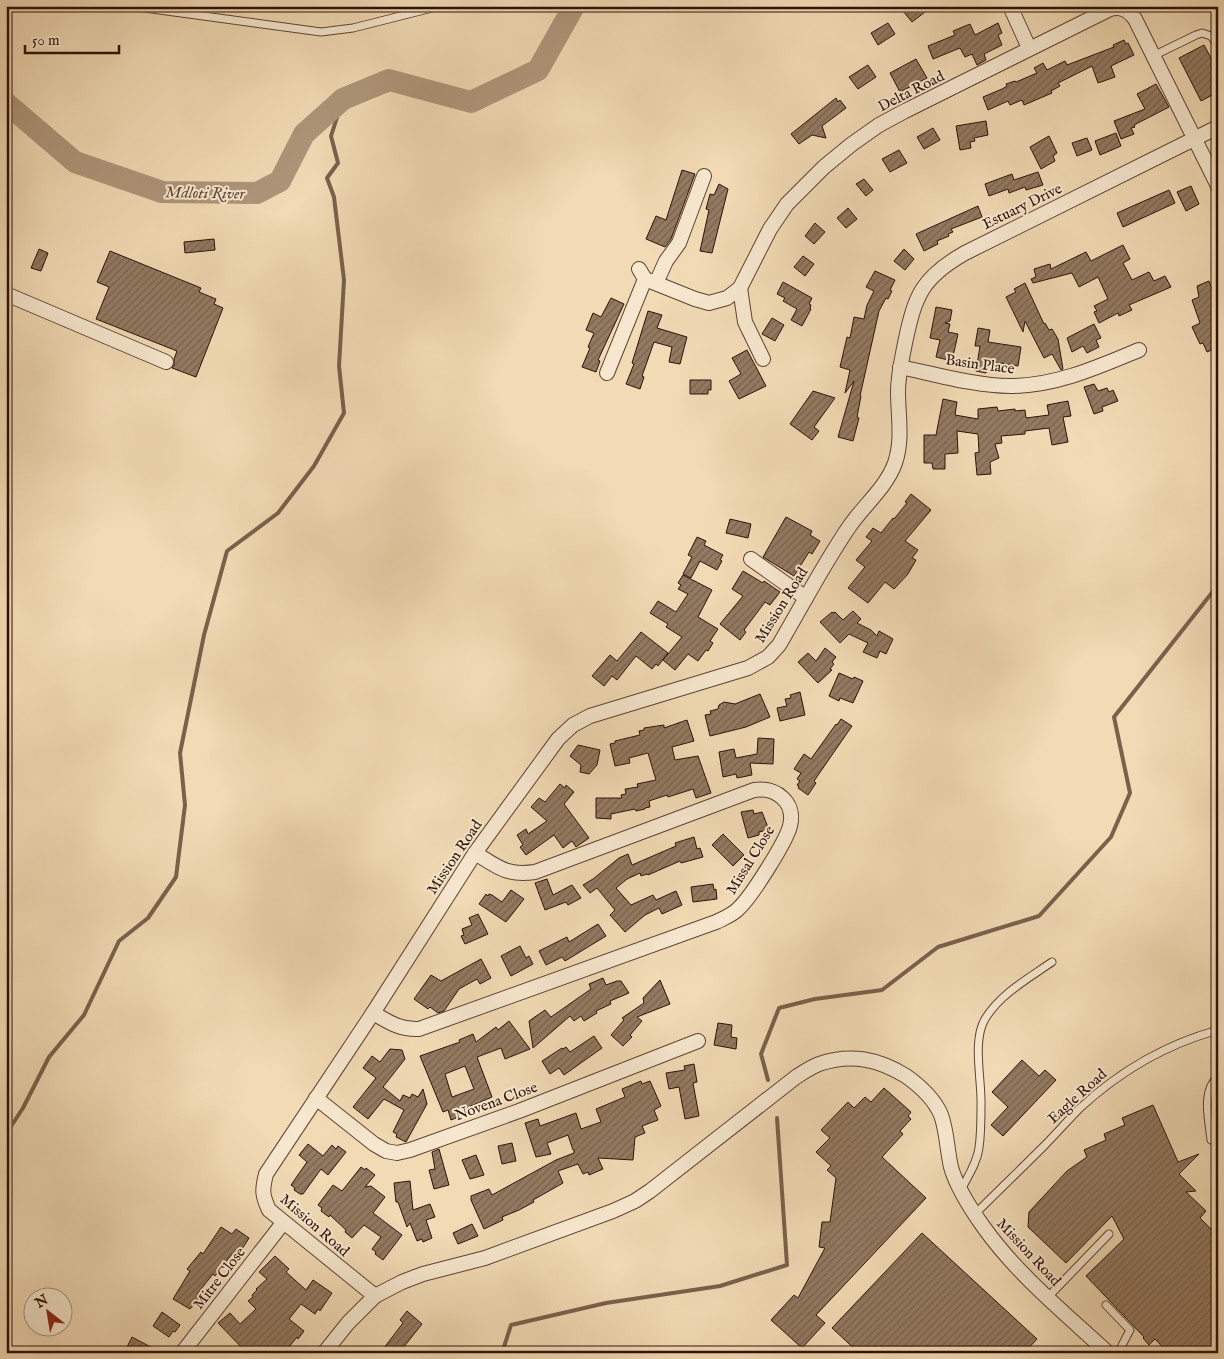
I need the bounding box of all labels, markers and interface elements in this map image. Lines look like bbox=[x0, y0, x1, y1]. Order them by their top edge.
scale bar bbox=[25, 22, 119, 54]
text: 50 m bbox=[32, 31, 60, 50]
street label: Delta Road bbox=[875, 66, 948, 116]
street label: Estuary Drive bbox=[979, 179, 1065, 234]
water label: Mdloti River bbox=[165, 183, 247, 205]
street label: Basin Place bbox=[944, 350, 1016, 379]
street label: Mission Road bbox=[751, 563, 813, 647]
street label: Mission Road bbox=[423, 816, 487, 898]
street label: Missal Close bbox=[722, 822, 779, 898]
street label: Eagle Road bbox=[1044, 1064, 1112, 1128]
street label: Novena Close bbox=[452, 1078, 540, 1125]
street label: Mission Road bbox=[276, 1190, 354, 1261]
street label: Mission Road bbox=[992, 1214, 1066, 1291]
street label: Mitre Close bbox=[189, 1243, 250, 1313]
north arrow bbox=[22, 1286, 72, 1336]
text: N bbox=[31, 1291, 52, 1313]

